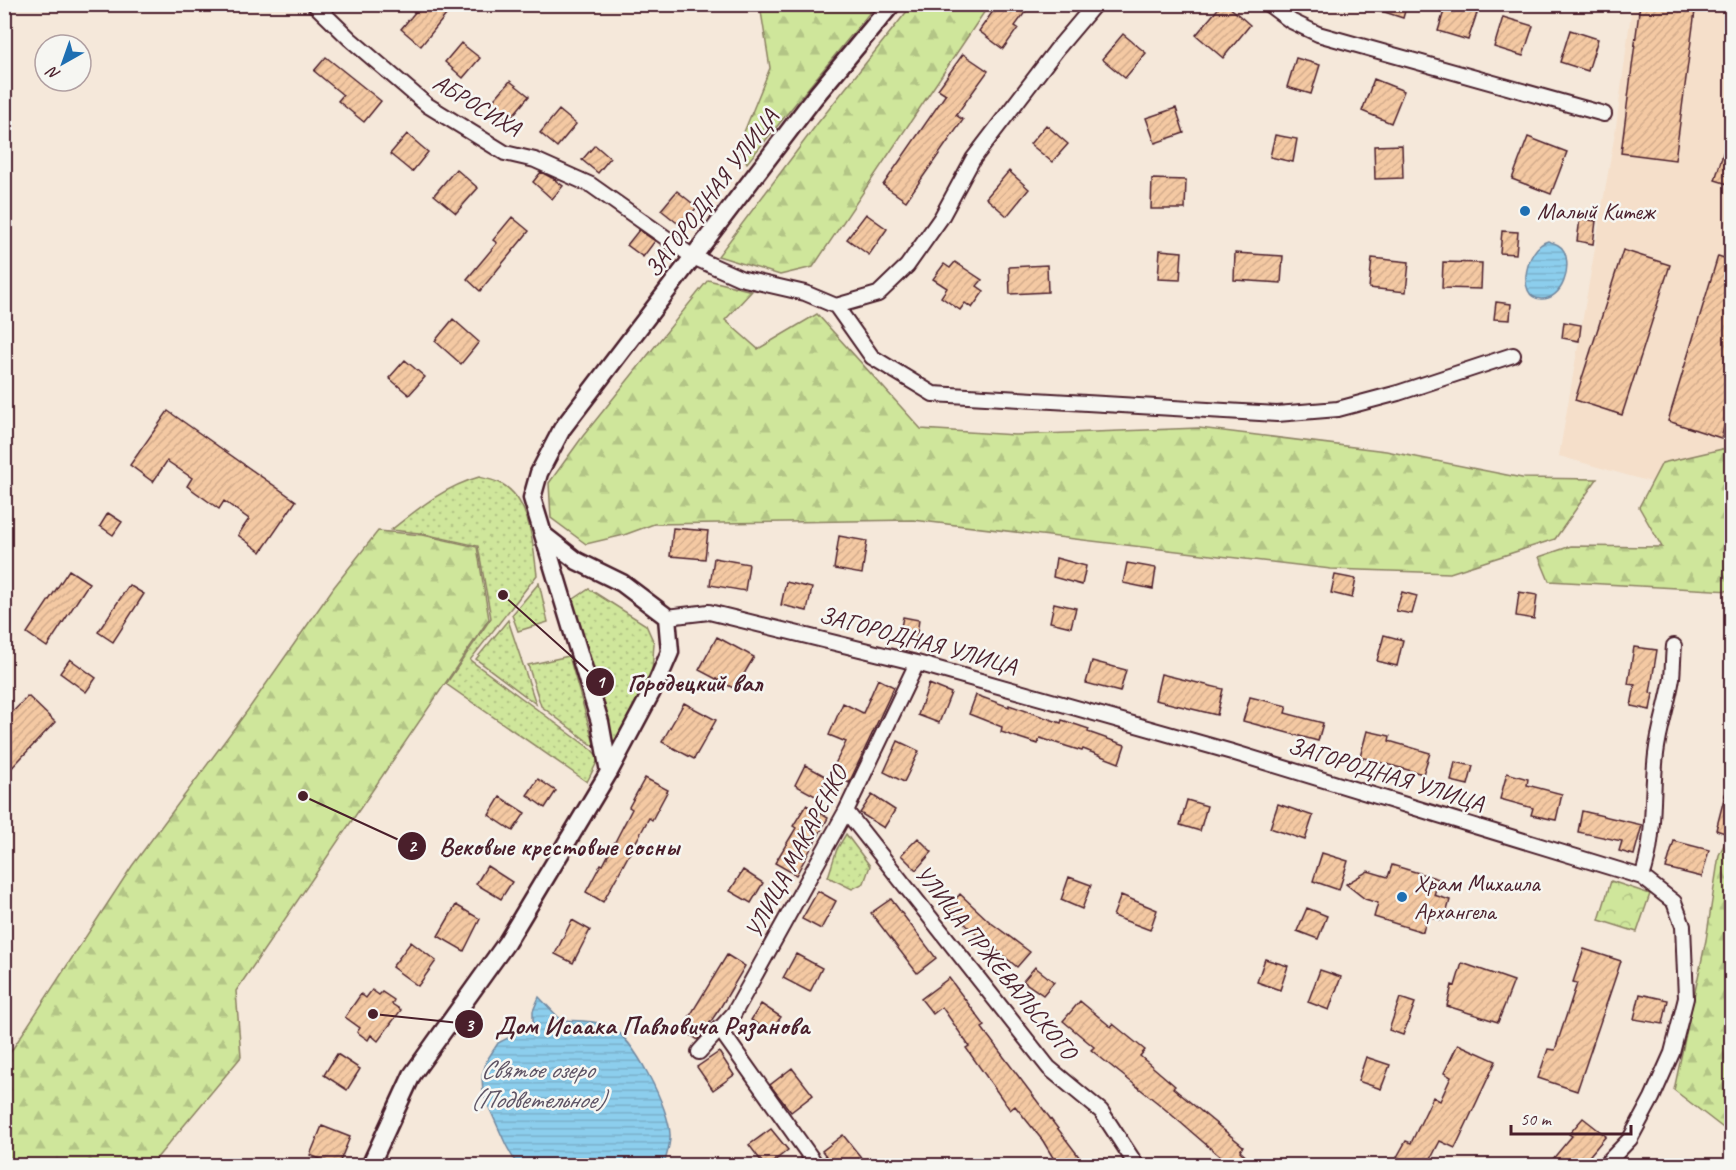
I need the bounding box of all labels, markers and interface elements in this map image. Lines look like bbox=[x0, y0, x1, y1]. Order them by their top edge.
north arrow bbox=[33, 33, 93, 93]
text: N bbox=[41, 61, 64, 85]
street label: АБРОСИХА bbox=[428, 67, 527, 143]
street label: ЗАГОРОДНАЯ УЛИЦА bbox=[638, 102, 785, 283]
place label: Малый Китеж bbox=[1537, 196, 1657, 226]
marker: Малый Китеж bbox=[1518, 204, 1532, 218]
street label: ЗАГОРОДНАЯ УЛИЦА bbox=[816, 599, 1021, 681]
callout: Городецкий вал bbox=[585, 660, 774, 704]
text: Городецкий вал bbox=[628, 666, 764, 699]
text: 1 bbox=[596, 671, 606, 693]
street label: ЗАГОРОДНАЯ УЛИЦА bbox=[1284, 730, 1489, 818]
street label: УЛИЦА МАКАРЕНКО bbox=[738, 758, 855, 943]
callout: Вековые крестовые сосны bbox=[397, 824, 690, 868]
text: Вековые крестовые сосны bbox=[439, 830, 682, 863]
text: 2 bbox=[408, 835, 418, 857]
street label: УЛИЦА ПРЖЕВАЛЬСКОГО bbox=[908, 859, 1085, 1068]
place label: Храм Михаила Архангела bbox=[1414, 868, 1541, 926]
marker: Храм Михаила Архангела bbox=[1395, 890, 1409, 904]
callout: Дом Исаака Павловича Рязанова bbox=[454, 1002, 820, 1046]
text: Дом Исаака Павловича Рязанова bbox=[495, 1009, 812, 1042]
text: 3 bbox=[465, 1014, 475, 1036]
water label: Святое озеро (Подветельное) bbox=[470, 1053, 610, 1116]
scale bar bbox=[1511, 1098, 1631, 1136]
text: 50 m bbox=[1520, 1108, 1553, 1130]

